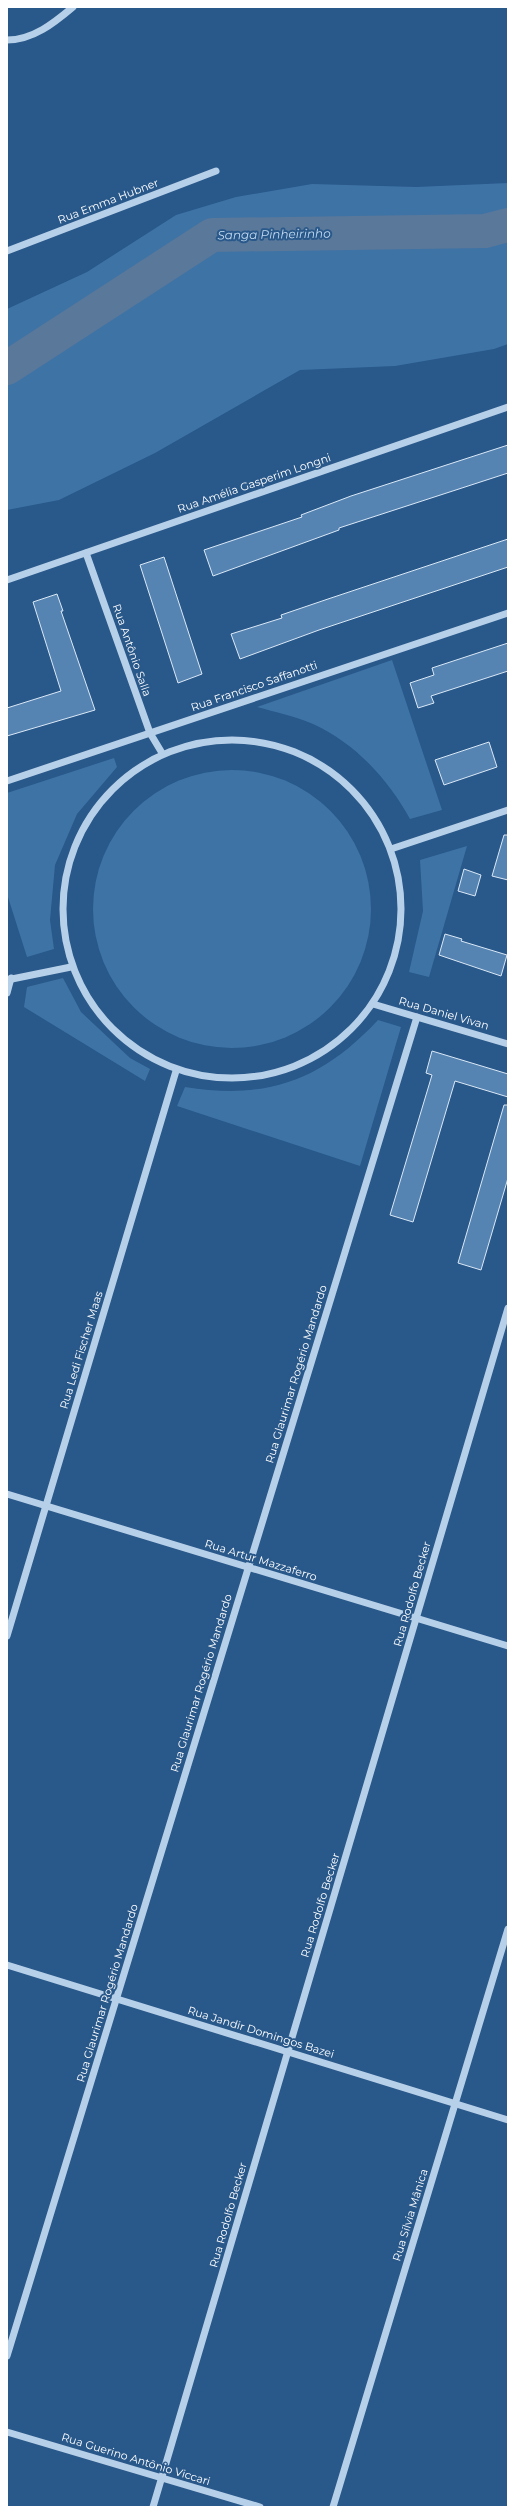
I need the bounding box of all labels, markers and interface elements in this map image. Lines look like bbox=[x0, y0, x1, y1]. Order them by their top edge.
street label: Rua Emma Hubner bbox=[56, 175, 160, 227]
water label: Sanga Pinheirinho bbox=[217, 226, 331, 242]
street label: Rua Amélia Gasperim Longni bbox=[176, 450, 333, 516]
street label: Rua Antônio Salla bbox=[110, 602, 154, 698]
street label: Rua Francisco Saffanotti bbox=[189, 658, 319, 714]
street label: Rua Daniel Vivan bbox=[397, 993, 491, 1033]
street label: Rua Glaurimar Rogério Mandardo bbox=[262, 1283, 330, 1465]
street label: Rua Ledi Fischer Maas bbox=[56, 1289, 106, 1411]
street label: Rua Artur Mazzaferro bbox=[203, 1536, 319, 1584]
street label: Rua Rodolfo Becker bbox=[390, 1540, 434, 1648]
street label: Rua Glaurimar Rogério Mandardo bbox=[167, 1592, 235, 1774]
street label: Rua Rodolfo Becker bbox=[297, 1851, 343, 1959]
street label: Rua Glaurimar Rogério Mandardo bbox=[73, 1902, 141, 2084]
street label: Rua Jandir Domingos Bazei bbox=[186, 2003, 336, 2061]
street label: Rua Rodolfo Becker bbox=[206, 2161, 250, 2269]
street label: Rua Sílvia Mânica bbox=[389, 2167, 431, 2263]
street label: Rua Guerino Antônio Viccari bbox=[60, 2430, 212, 2488]

